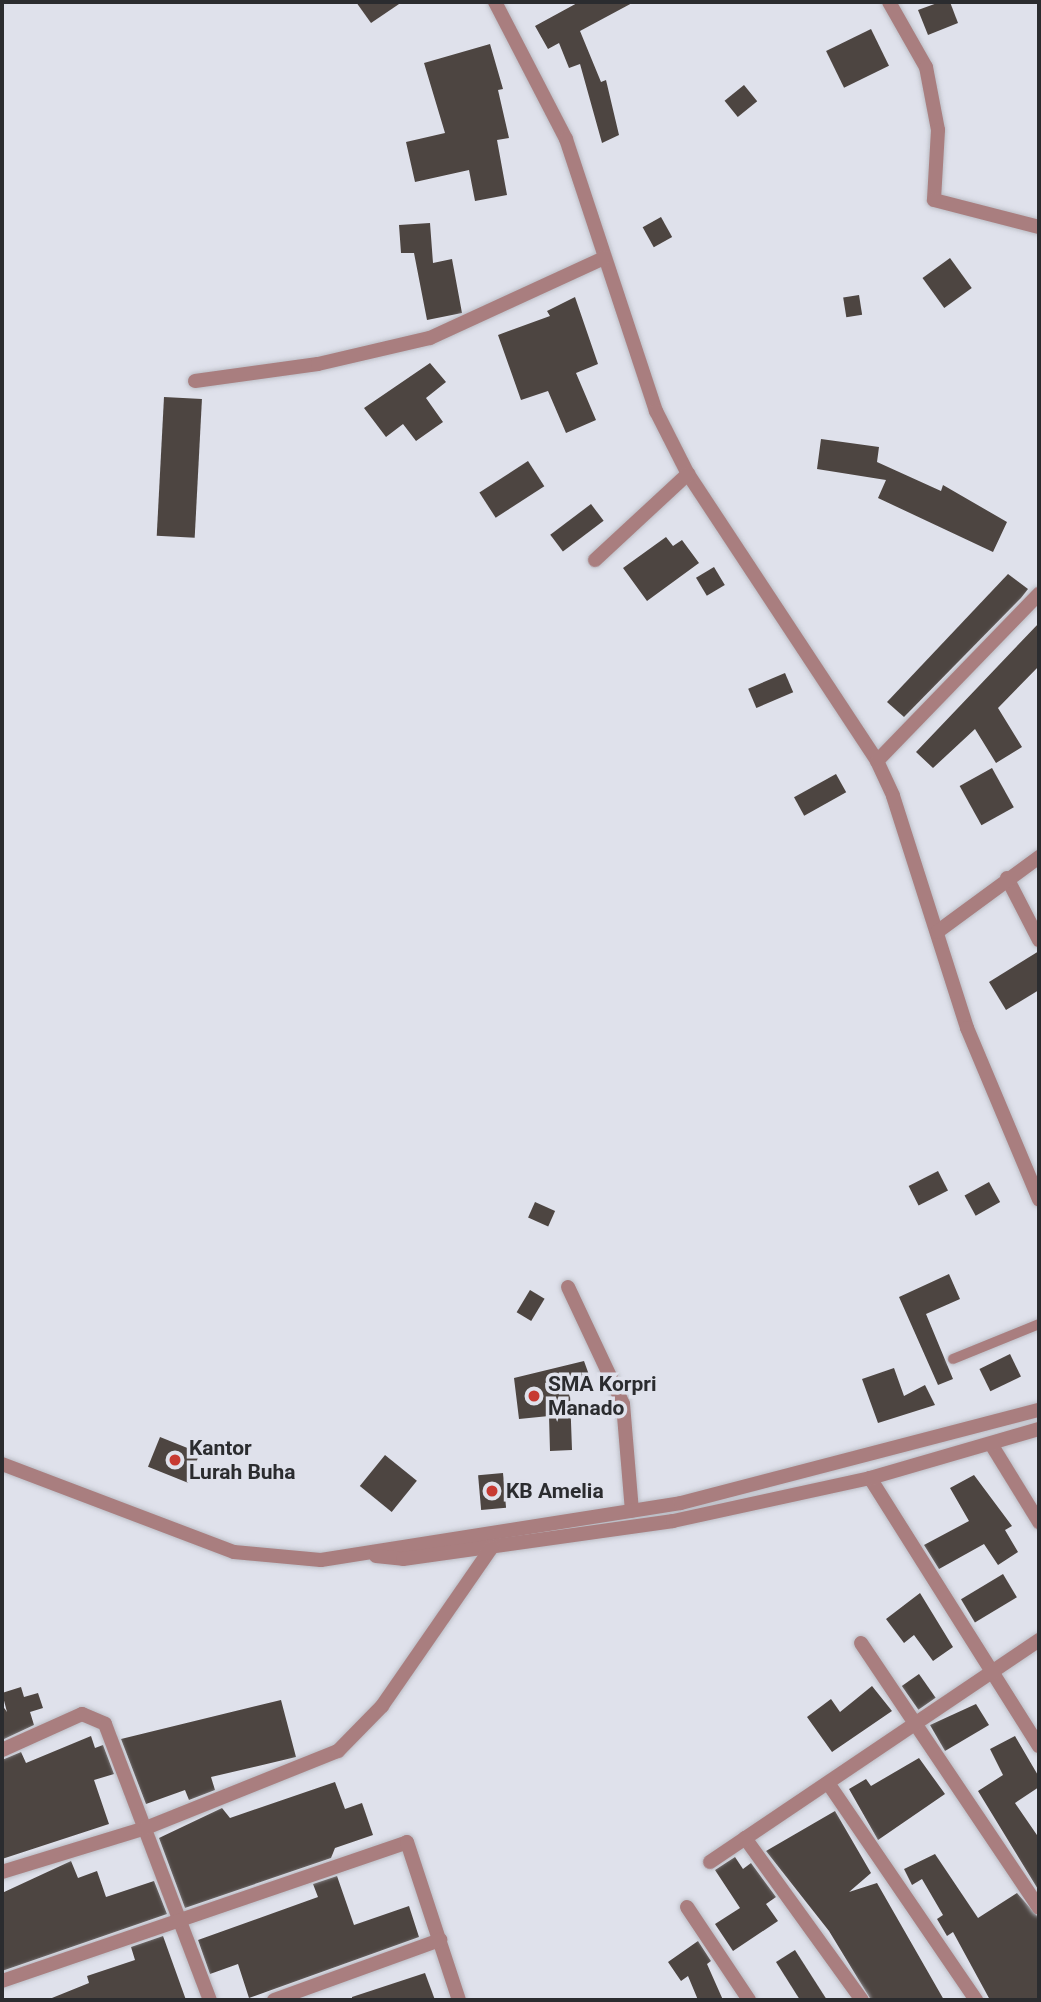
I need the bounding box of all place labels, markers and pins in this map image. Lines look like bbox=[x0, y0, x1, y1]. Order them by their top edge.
place label: SMA Korpri Manado bbox=[548, 1371, 657, 1421]
marker: SMA Korpri Manado bbox=[526, 1388, 542, 1404]
place label: Kantor Lurah Buha bbox=[189, 1435, 296, 1485]
marker: Kantor Lurah Buha bbox=[167, 1452, 183, 1468]
place label: KB Amelia bbox=[506, 1478, 604, 1504]
marker: KB Amelia bbox=[484, 1483, 500, 1499]

